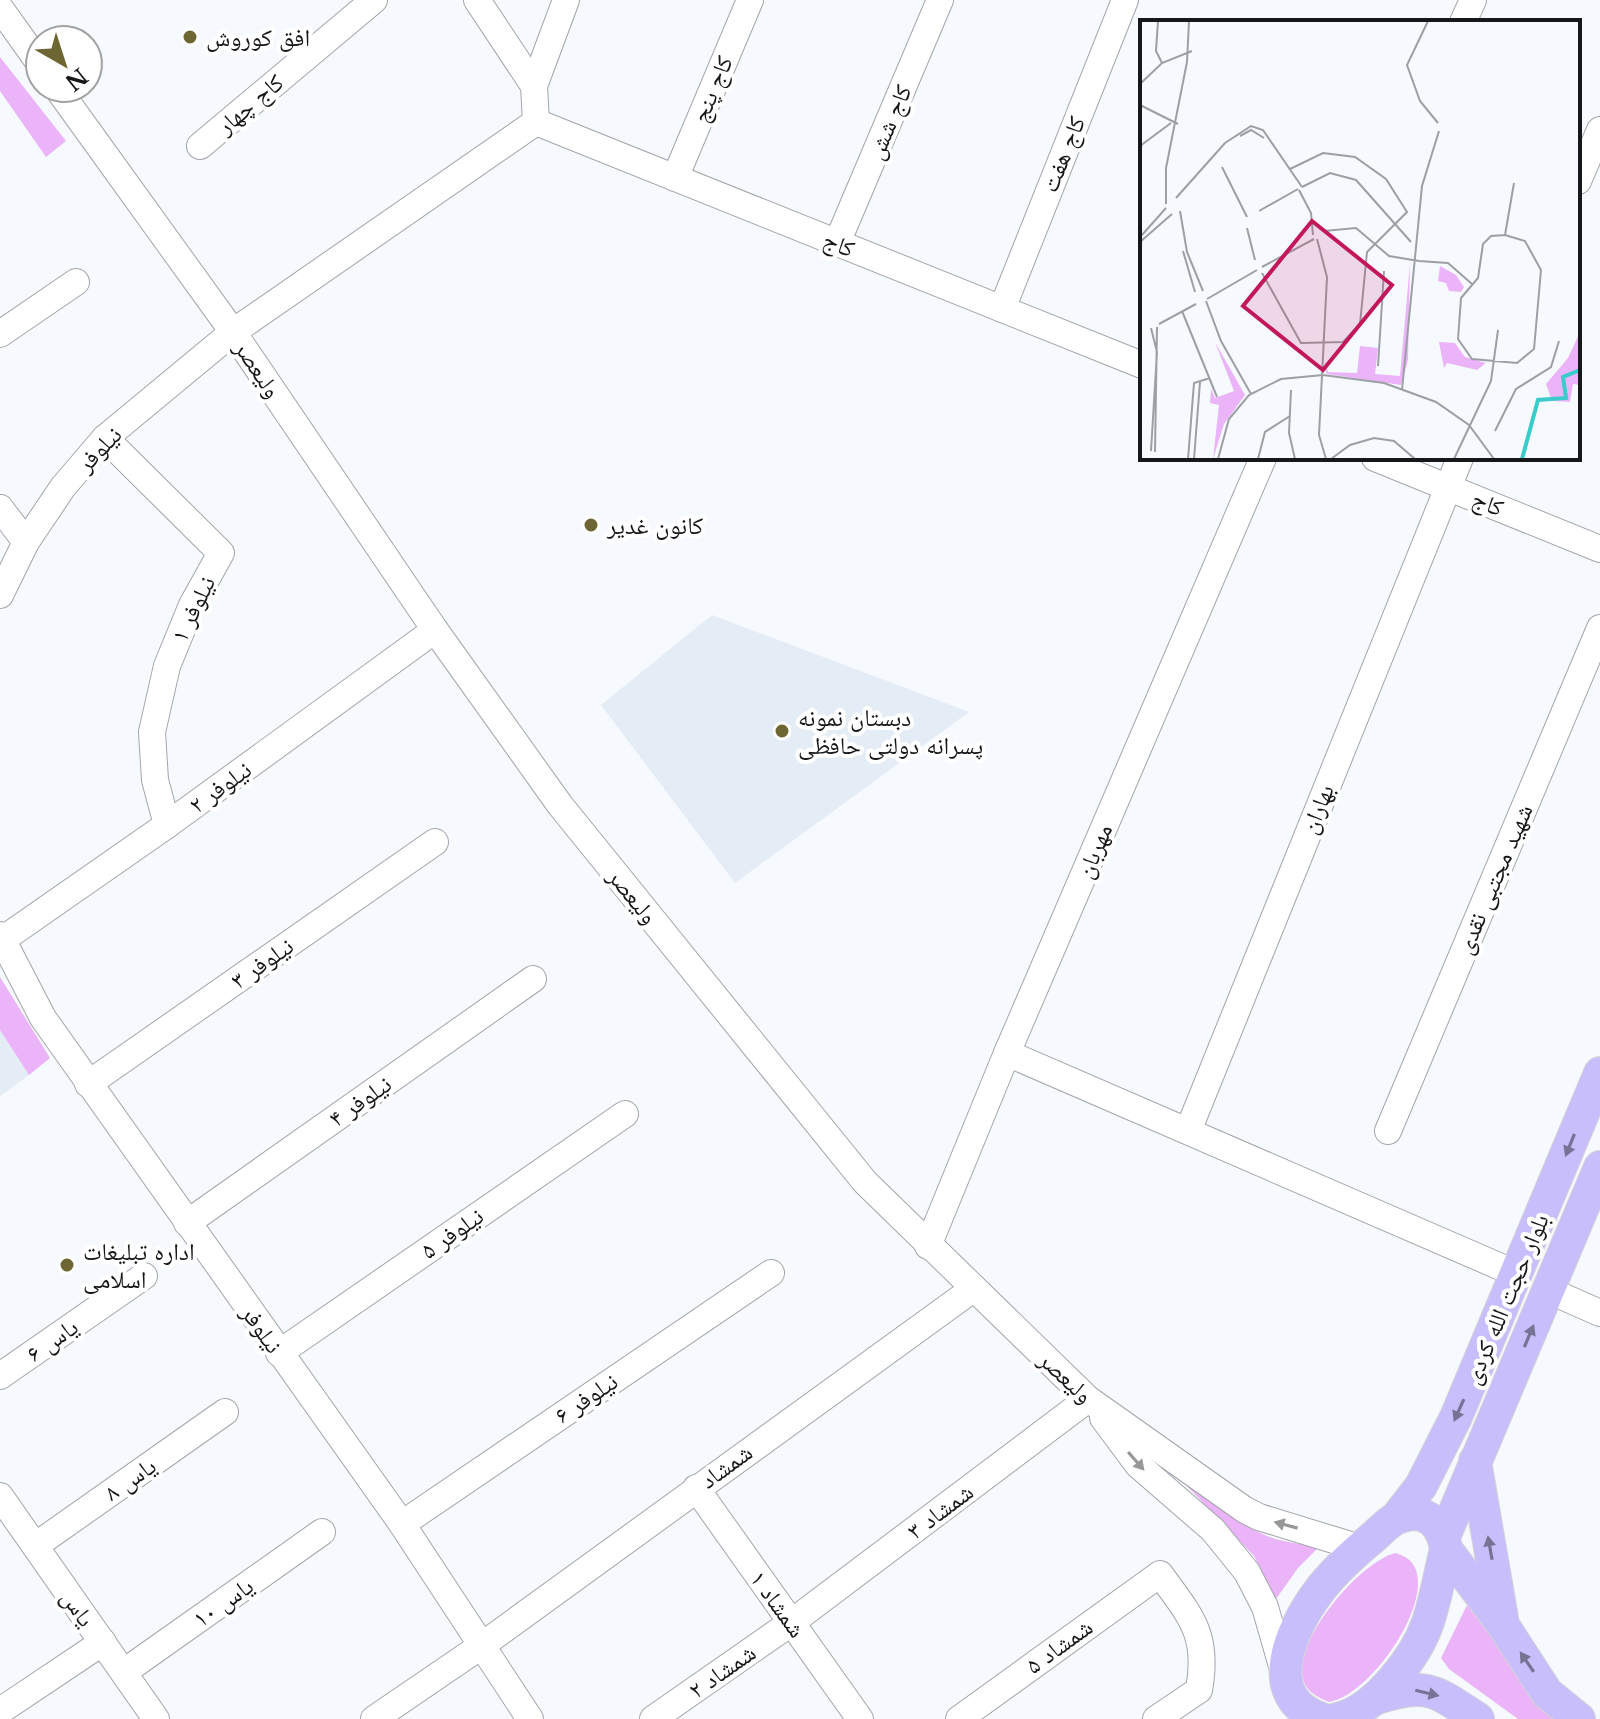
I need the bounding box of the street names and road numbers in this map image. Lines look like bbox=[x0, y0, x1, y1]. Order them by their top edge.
street label: کاج پنج bbox=[685, 51, 740, 127]
street label: کاج چهار bbox=[210, 68, 290, 142]
street label: کاج شش bbox=[860, 80, 919, 164]
street label: کاج هفت bbox=[1035, 112, 1092, 197]
street label: کاج bbox=[819, 225, 859, 264]
street label: ولیعصر bbox=[228, 334, 288, 403]
street label: نیلوفر bbox=[70, 420, 128, 479]
street label: کاج bbox=[1468, 484, 1508, 523]
street label: نیلوفر ۱ bbox=[165, 571, 221, 647]
street label: نیلوفر ۲ bbox=[183, 755, 257, 819]
street label: بهاران bbox=[1294, 780, 1340, 838]
street label: شهید مجتبی نقدی bbox=[1449, 800, 1539, 958]
street label: مهربان bbox=[1070, 819, 1118, 883]
street label: ولیعصر bbox=[601, 862, 664, 930]
street label: نیلوفر ۳ bbox=[225, 931, 299, 995]
street label: نیلوفر ۴ bbox=[323, 1069, 397, 1133]
street label: نیلوفر ۵ bbox=[415, 1201, 489, 1265]
street label: بلوار حجت الله کردی bbox=[1457, 1209, 1555, 1389]
street label: نیلوفر bbox=[235, 1299, 289, 1359]
street label: یاس ۶ bbox=[21, 1312, 83, 1368]
street label: ولیعصر bbox=[1032, 1344, 1099, 1409]
street label: نیلوفر ۶ bbox=[549, 1366, 623, 1430]
street label: شمشاد bbox=[694, 1437, 758, 1495]
street label: یاس ۸ bbox=[99, 1451, 161, 1507]
street label: شمشاد ۳ bbox=[901, 1477, 979, 1545]
street label: شمشاد ۱ bbox=[744, 1565, 812, 1643]
street label: یاس ۱۰ bbox=[187, 1571, 259, 1633]
street label: یاس bbox=[55, 1584, 101, 1632]
street label: شمشاد ۵ bbox=[1020, 1612, 1098, 1680]
street label: شمشاد ۲ bbox=[683, 1638, 761, 1704]

